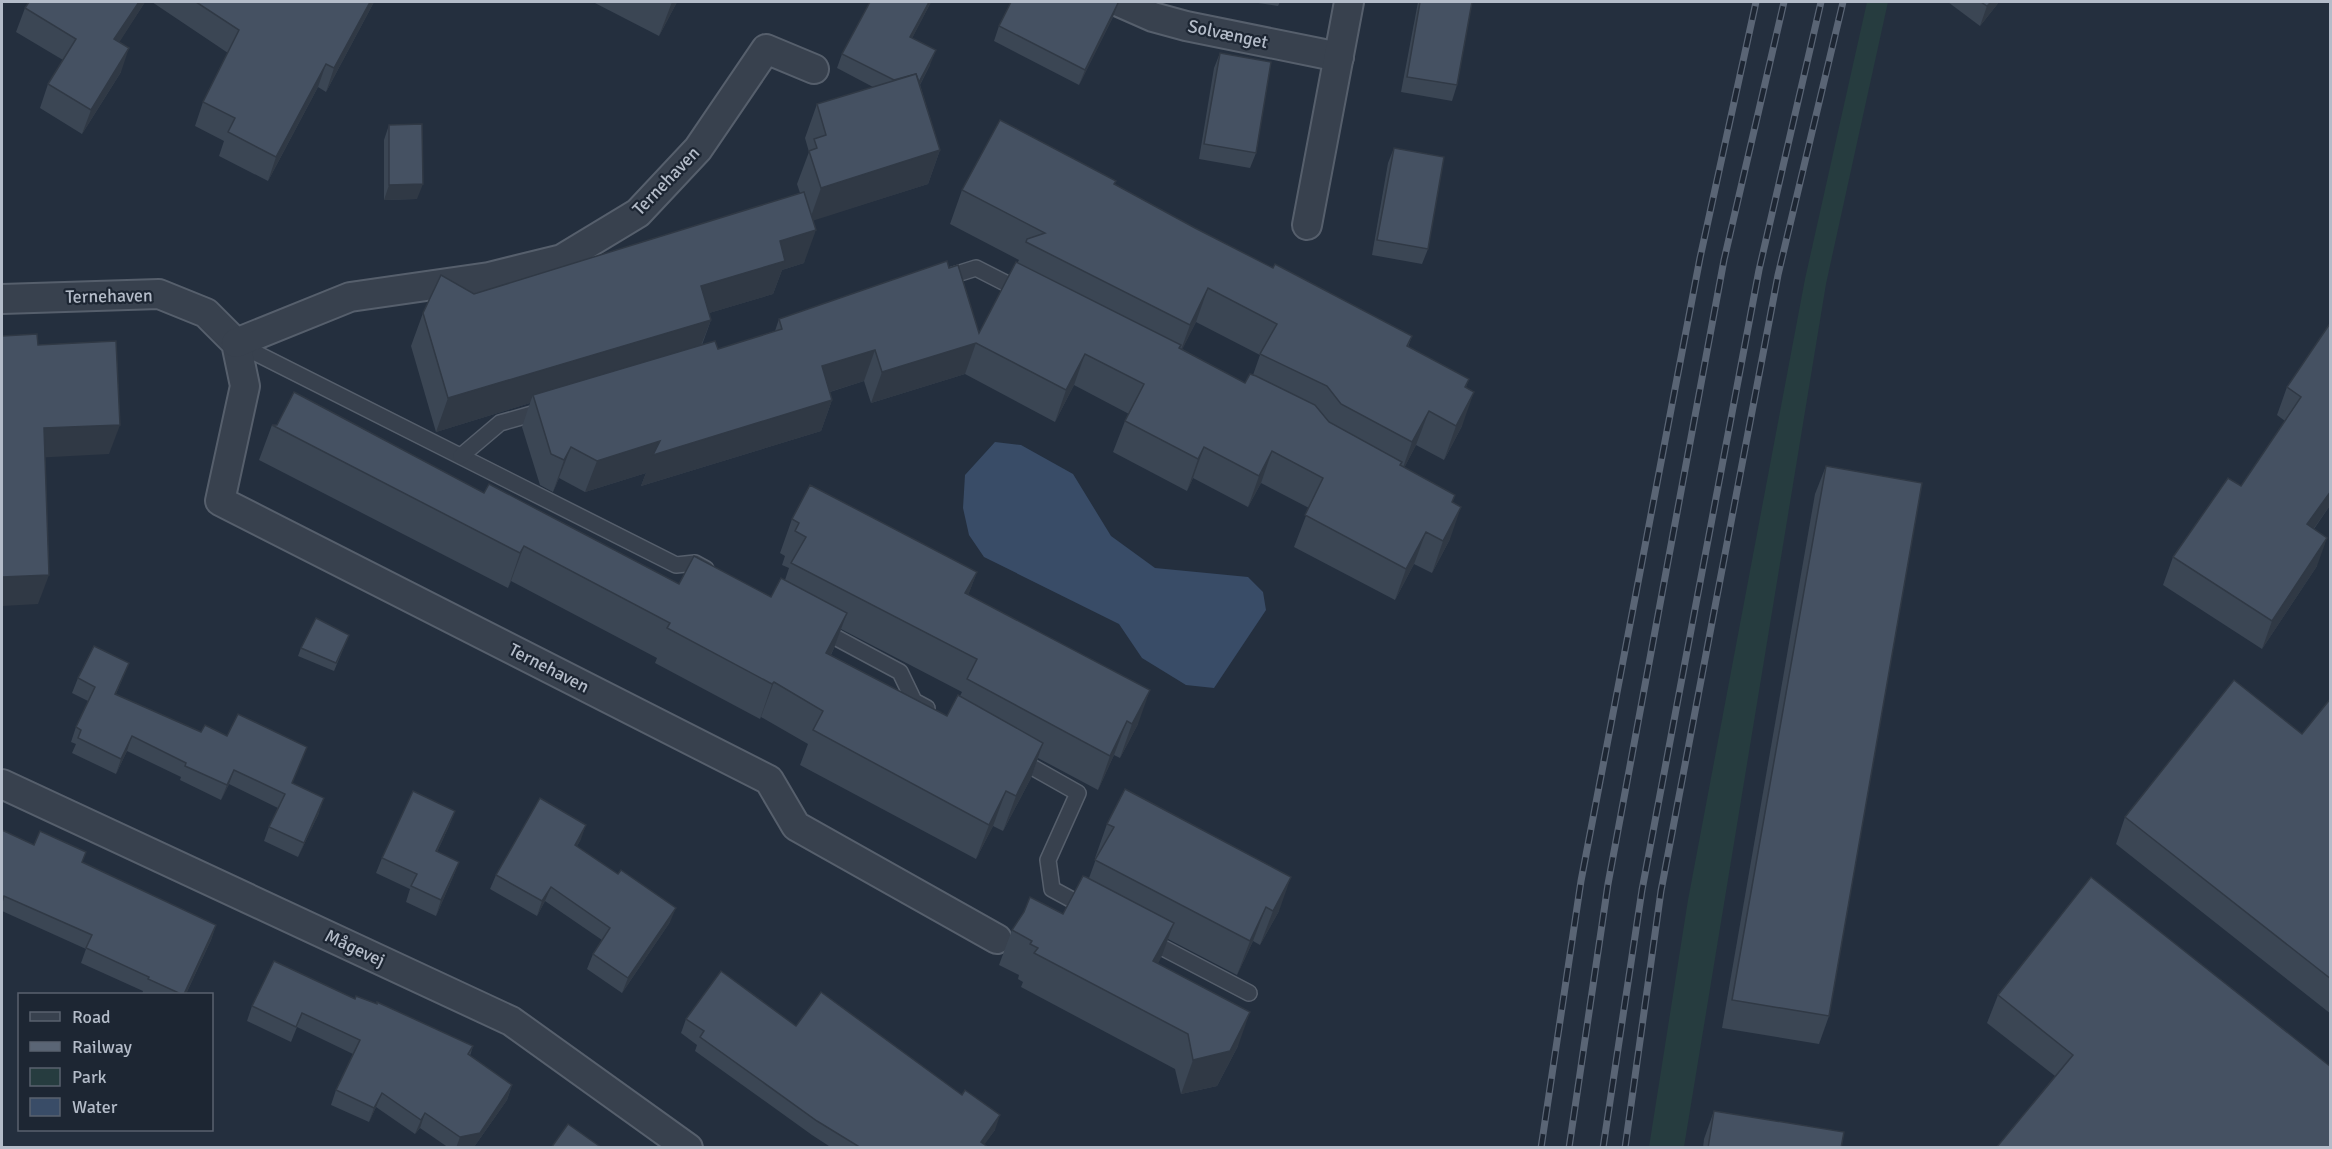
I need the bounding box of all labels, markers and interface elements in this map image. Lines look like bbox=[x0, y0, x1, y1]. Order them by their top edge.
street label: Solvænget bbox=[1186, 15, 1270, 53]
street label: Ternehaven bbox=[628, 142, 704, 220]
street label: Ternehaven bbox=[65, 284, 153, 308]
street label: Ternehaven bbox=[505, 638, 593, 698]
street label: Mågevej bbox=[321, 925, 389, 971]
legend bbox=[18, 993, 213, 1131]
text: Road bbox=[72, 1006, 111, 1028]
text: Railway bbox=[72, 1036, 133, 1058]
text: Park bbox=[72, 1066, 107, 1088]
text: Water bbox=[72, 1096, 118, 1118]

